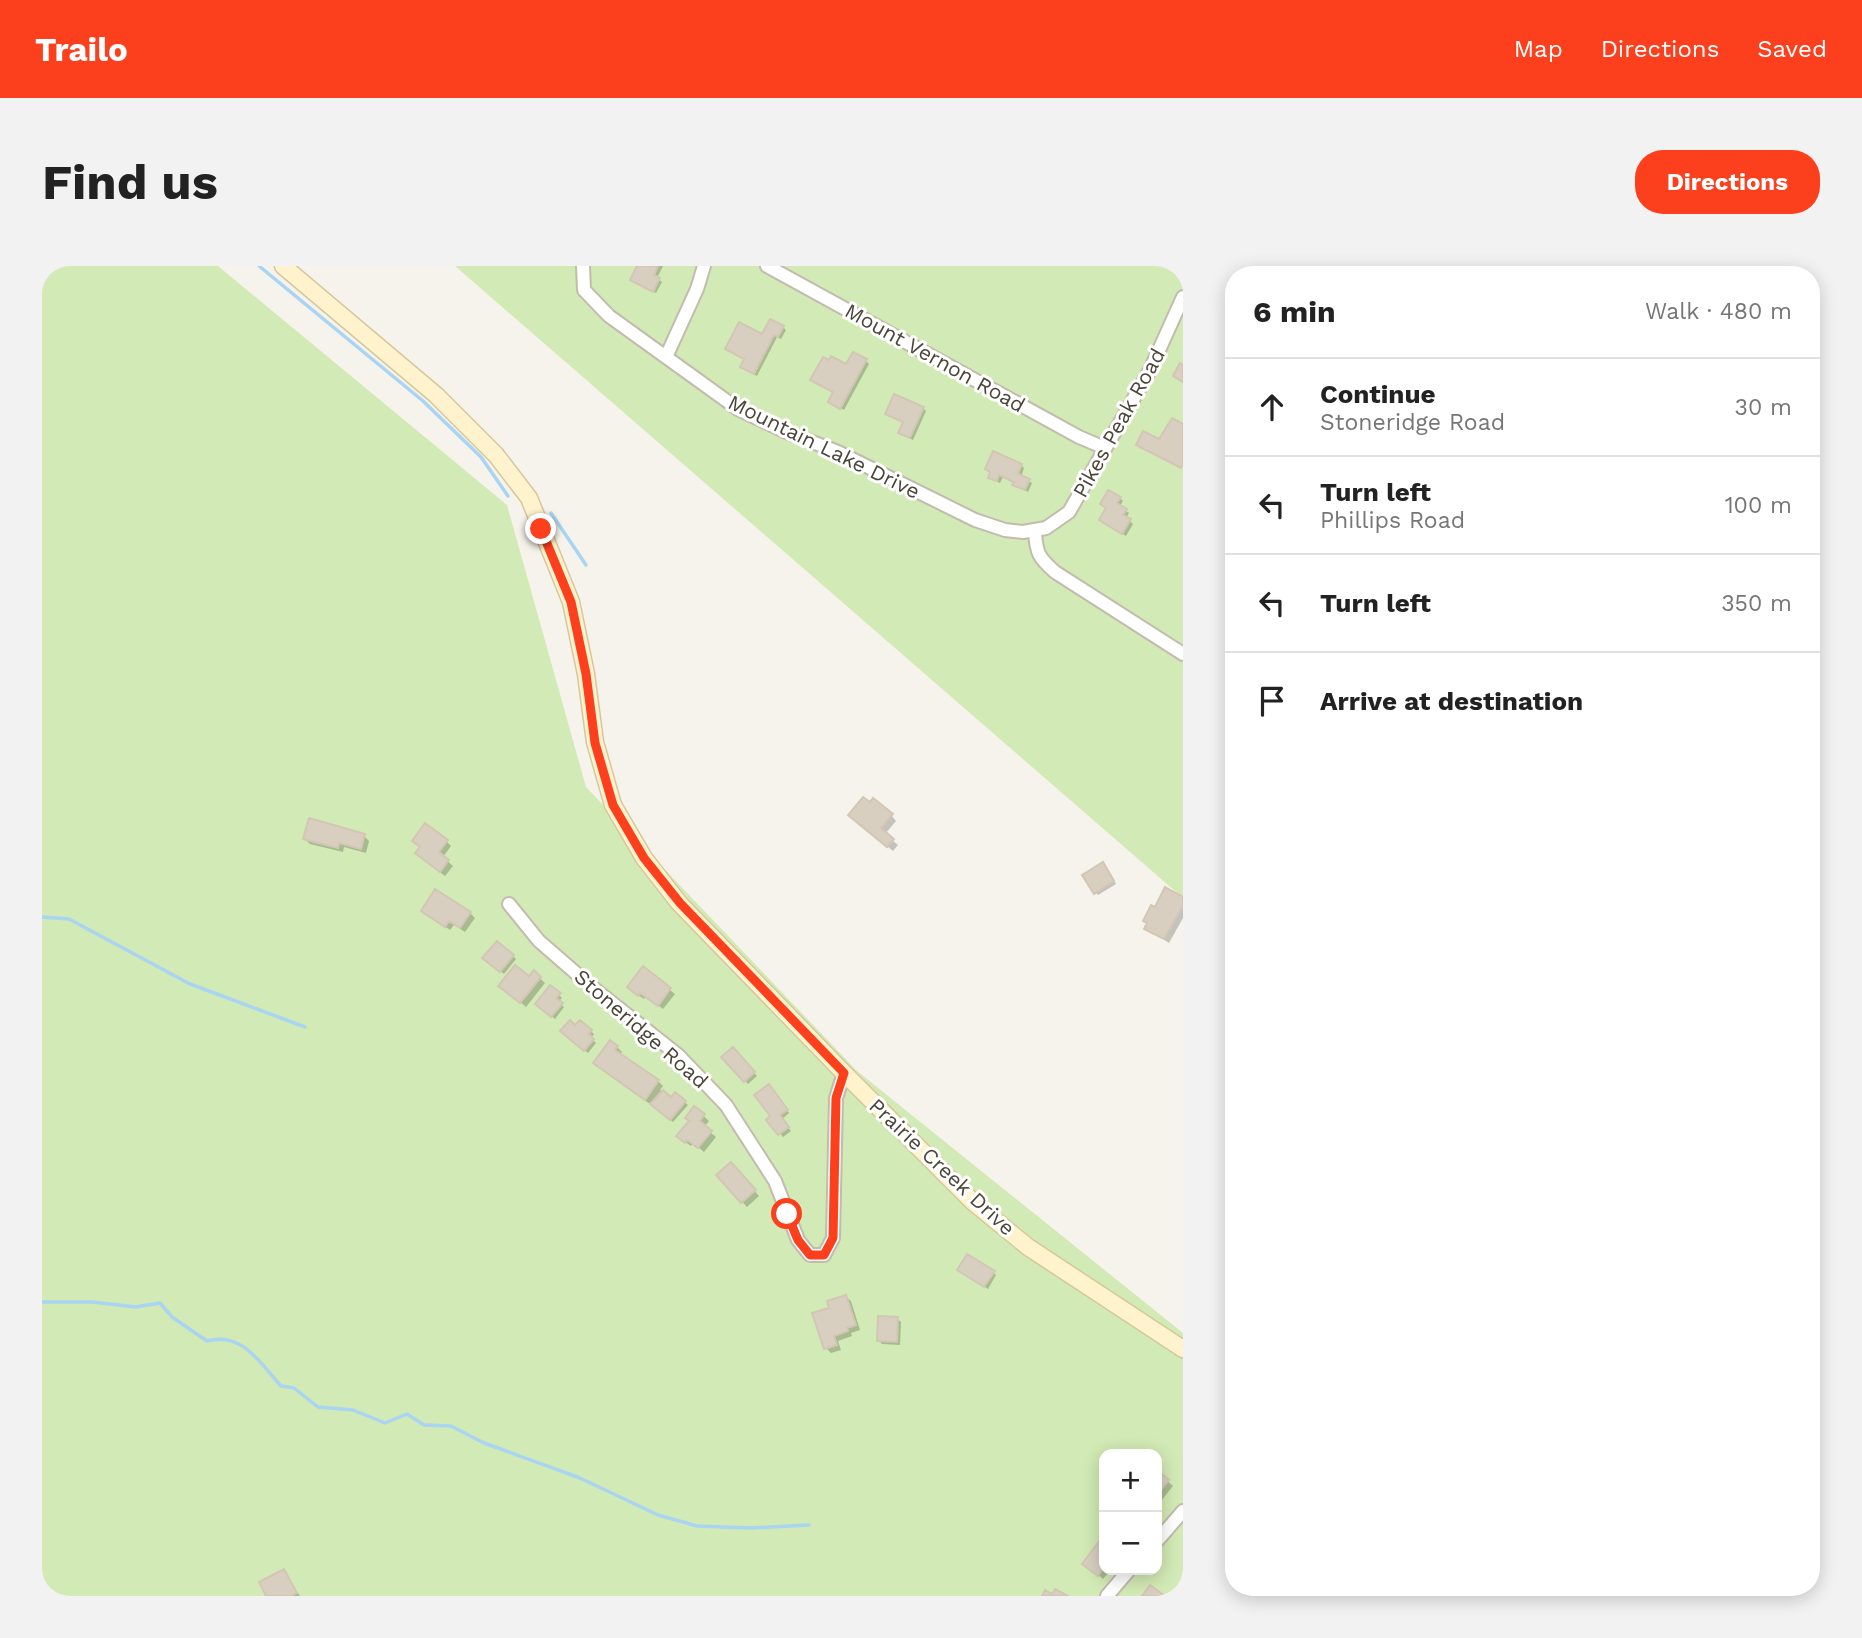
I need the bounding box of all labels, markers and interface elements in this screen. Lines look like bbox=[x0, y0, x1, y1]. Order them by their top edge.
text: Trailo bbox=[35, 30, 128, 69]
text: Map bbox=[1514, 35, 1563, 63]
text: Directions bbox=[1601, 35, 1719, 63]
text: Saved bbox=[1757, 35, 1827, 63]
button: Directions bbox=[1635, 150, 1820, 214]
text: Find us bbox=[42, 153, 218, 211]
text: 6 min bbox=[1253, 294, 1336, 329]
street label: Mount Vernon Road bbox=[841, 298, 1030, 417]
text: Walk · 480 m bbox=[1645, 298, 1792, 325]
street label: Pikes Peak Road bbox=[1067, 344, 1170, 502]
text: Continue bbox=[1320, 379, 1436, 409]
icon: ahead bbox=[1253, 388, 1291, 426]
street label: Mountain Lake Drive bbox=[724, 389, 924, 504]
text: 30 m bbox=[1735, 394, 1792, 421]
text: Stoneridge Road bbox=[1320, 409, 1505, 436]
text: Turn left bbox=[1320, 477, 1431, 507]
icon: left bbox=[1253, 486, 1291, 524]
text: 100 m bbox=[1725, 492, 1792, 519]
text: Phillips Road bbox=[1320, 507, 1465, 534]
route end bbox=[525, 513, 556, 544]
icon: left bbox=[1253, 584, 1291, 622]
text: Turn left bbox=[1320, 588, 1431, 618]
text: 350 m bbox=[1721, 590, 1792, 617]
icon: arrive bbox=[1253, 682, 1291, 720]
text: Arrive at destination bbox=[1320, 686, 1583, 716]
street label: Stoneridge Road bbox=[569, 964, 713, 1093]
street label: Prairie Creek Drive bbox=[864, 1093, 1020, 1240]
route start bbox=[771, 1198, 802, 1229]
map controls bbox=[1099, 1449, 1162, 1575]
button: + bbox=[1099, 1449, 1162, 1512]
button: − bbox=[1099, 1512, 1162, 1575]

